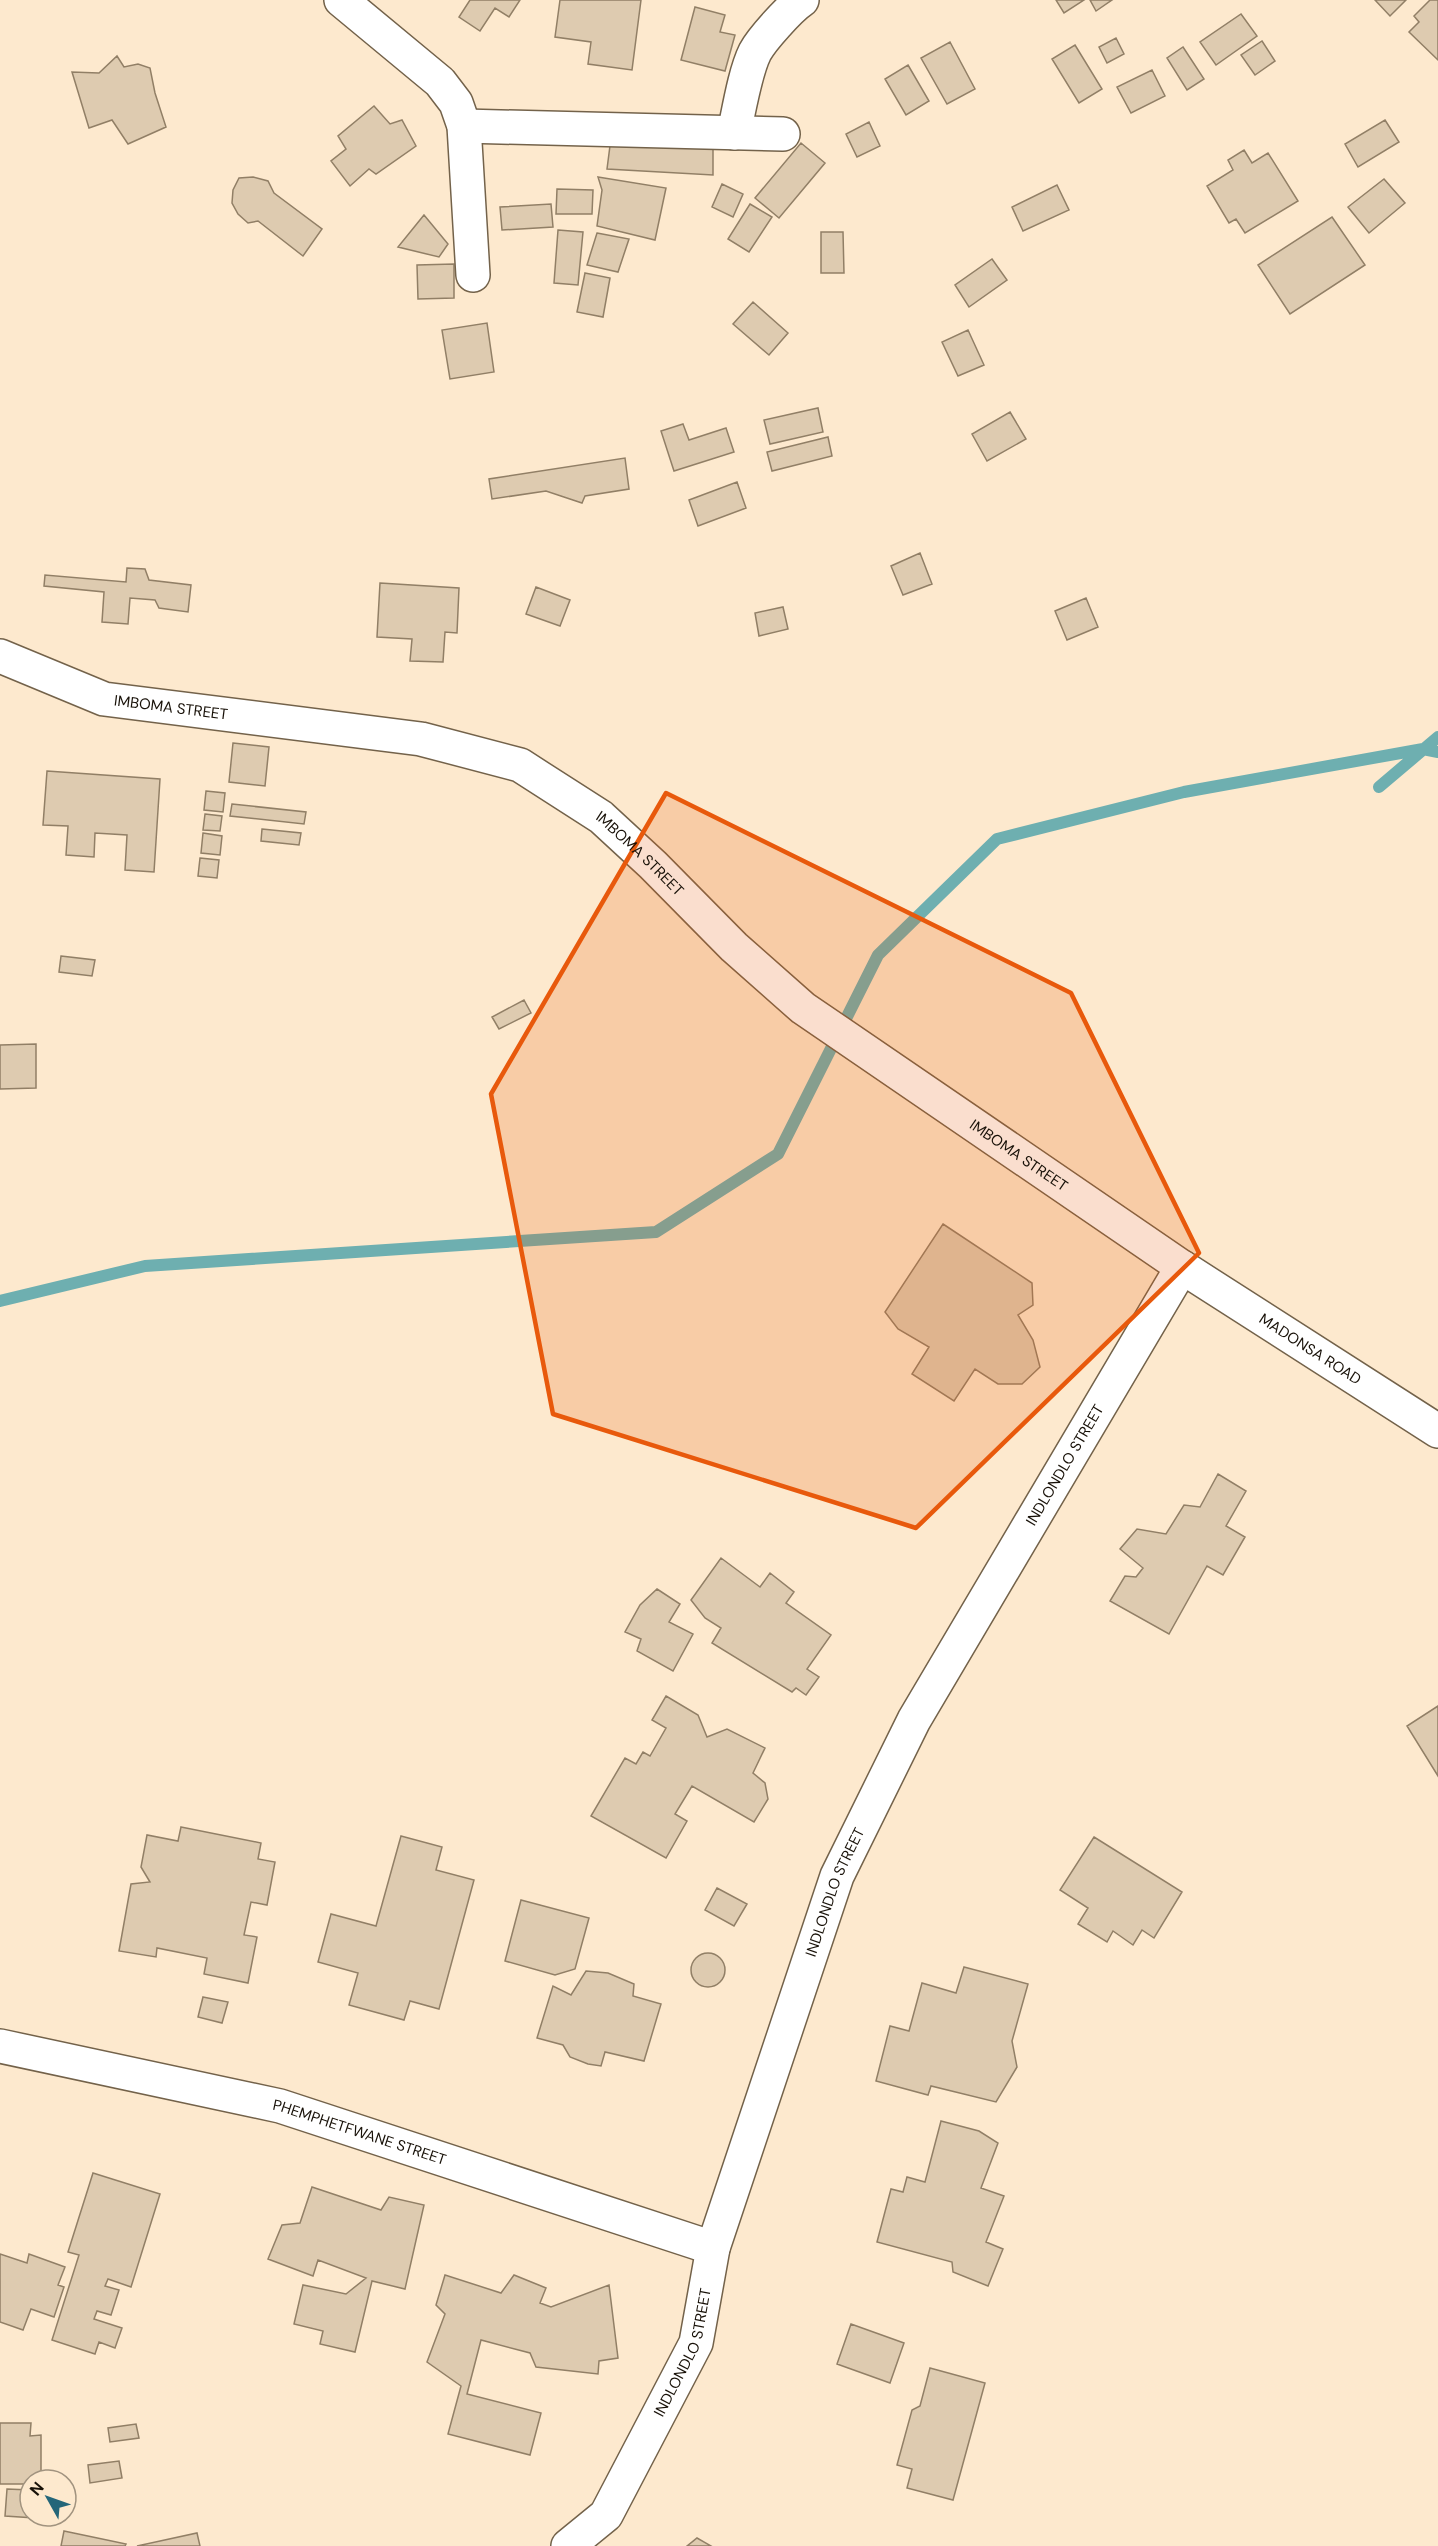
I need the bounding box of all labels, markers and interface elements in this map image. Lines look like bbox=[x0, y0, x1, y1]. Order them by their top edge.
street label: IMBOMA STREET bbox=[113, 690, 229, 725]
street label: IMBOMA STREET bbox=[592, 806, 688, 900]
street label: IMBOMA STREET bbox=[966, 1115, 1072, 1196]
street label: MADONSA ROAD bbox=[1255, 1309, 1365, 1389]
street label: INDLONDLO STREET bbox=[1021, 1401, 1108, 1529]
street label: INDLONDLO STREET bbox=[801, 1824, 869, 1959]
street label: PHEMPHETFWANE STREET bbox=[271, 2095, 449, 2170]
street label: INDLONDLO STREET bbox=[649, 2287, 716, 2420]
north arrow bbox=[18, 2468, 78, 2528]
text: N bbox=[25, 2477, 49, 2500]

